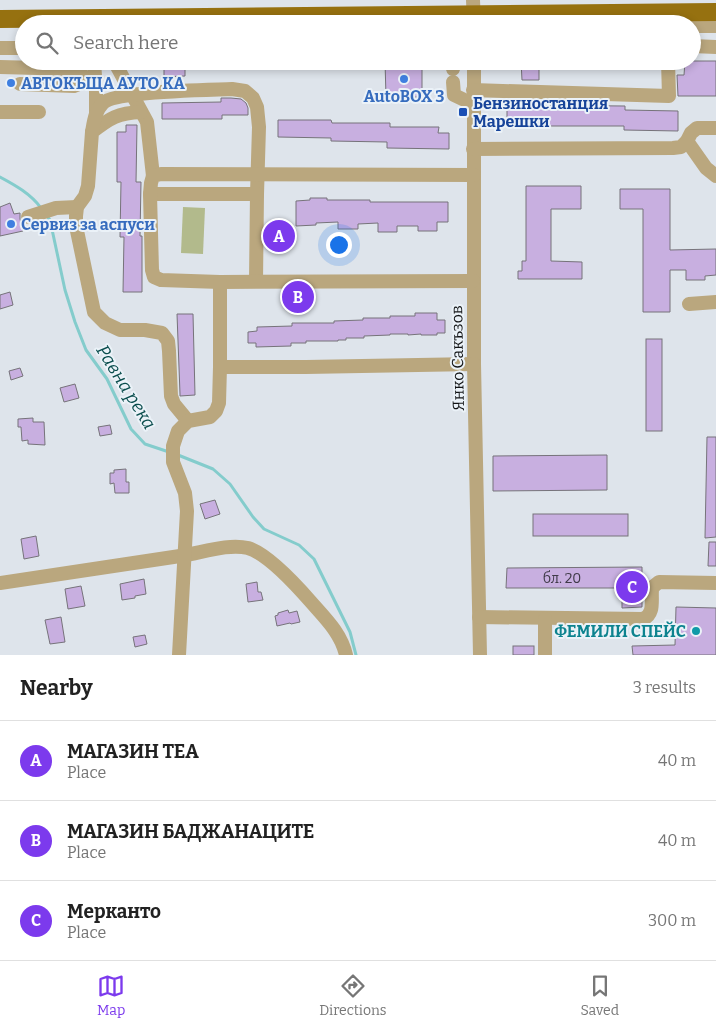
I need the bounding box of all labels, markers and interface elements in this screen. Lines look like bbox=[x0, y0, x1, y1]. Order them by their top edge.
search box bbox=[15, 15, 701, 70]
icon: search bbox=[33, 29, 61, 57]
text: Search here bbox=[73, 31, 178, 54]
marker: AutoBOX 3 bbox=[398, 73, 410, 85]
place label: АВТОКЪЩА АУТО КА bbox=[21, 74, 186, 93]
marker: АВТОКЪЩА АУТО КА bbox=[5, 77, 17, 89]
place label: AutoBOX 3 bbox=[363, 87, 445, 106]
place label: Бензиностанция Марешки bbox=[473, 94, 608, 131]
marker: Бензиностанция Марешки bbox=[457, 106, 469, 118]
place label: Сервиз за аспуси bbox=[21, 215, 155, 234]
pin: A bbox=[263, 217, 295, 255]
marker: Сервиз за аспуси bbox=[5, 218, 17, 230]
your location bbox=[326, 232, 352, 258]
pin: B bbox=[282, 278, 314, 316]
street label: Янко Сакъзов bbox=[447, 305, 468, 411]
water label: Равна река bbox=[91, 341, 161, 433]
pin: C bbox=[616, 568, 648, 606]
house number: бл. 20 bbox=[543, 570, 581, 587]
place label: ФЕМИЛИ СПЕЙС bbox=[554, 621, 686, 641]
marker: ФЕМИЛИ СПЕЙС bbox=[690, 625, 702, 637]
text: Nearby bbox=[20, 675, 93, 701]
text: 3 results bbox=[633, 678, 696, 697]
text: МАГАЗИН ТЕА bbox=[67, 740, 199, 763]
text: A bbox=[30, 751, 42, 770]
text: 40 m bbox=[658, 751, 696, 770]
text: Place bbox=[67, 763, 106, 782]
text: МАГАЗИН БАДЖАНАЦИТЕ bbox=[67, 820, 314, 843]
text: B bbox=[31, 831, 41, 850]
text: 40 m bbox=[658, 831, 696, 850]
text: Place bbox=[67, 843, 106, 862]
text: Мерканто bbox=[67, 900, 161, 923]
text: C bbox=[31, 911, 41, 930]
text: 300 m bbox=[648, 911, 696, 930]
text: Place bbox=[67, 923, 106, 942]
tab: Map bbox=[97, 972, 125, 1019]
tab: Directions bbox=[319, 972, 387, 1019]
tab: Saved bbox=[581, 972, 619, 1019]

